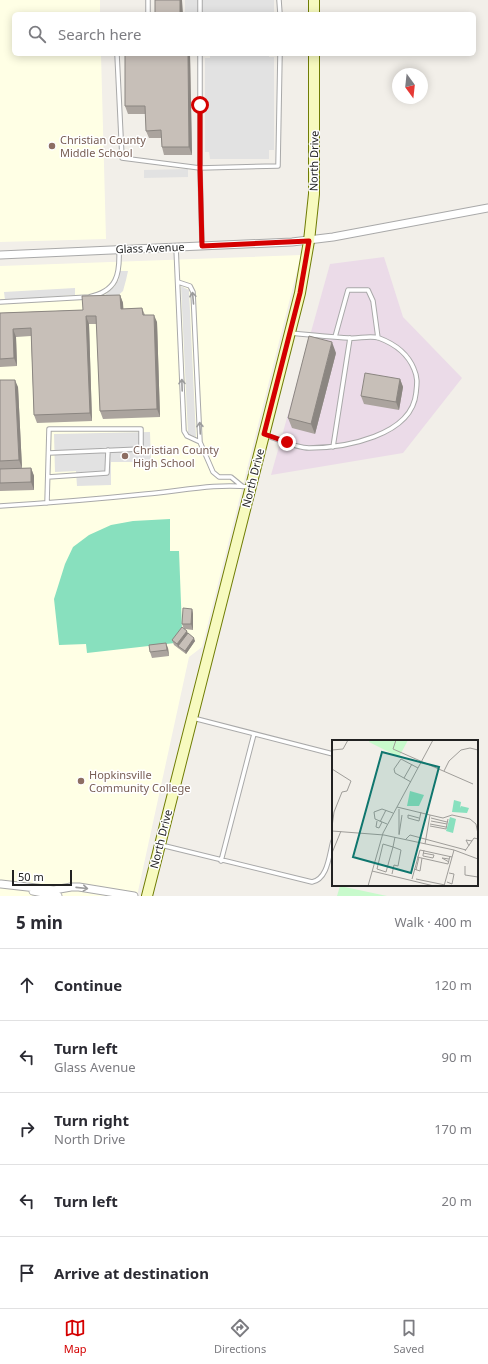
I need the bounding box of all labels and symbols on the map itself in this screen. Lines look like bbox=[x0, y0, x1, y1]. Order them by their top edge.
north arrow bbox=[392, 68, 428, 104]
route start bbox=[191, 96, 209, 114]
street label: North Drive bbox=[305, 131, 322, 191]
place label: Christian County Middle School bbox=[60, 132, 146, 160]
marker: Christian County Middle School bbox=[47, 141, 57, 151]
street label: Glass Avenue bbox=[115, 239, 185, 256]
one-way arrow bbox=[190, 292, 197, 305]
one-way arrow bbox=[179, 379, 186, 392]
one-way arrow bbox=[196, 422, 203, 435]
route end bbox=[278, 433, 296, 451]
place label: Christian County High School bbox=[133, 442, 219, 470]
street label: North Drive bbox=[238, 447, 267, 509]
marker: Christian County High School bbox=[120, 451, 130, 461]
inset map bbox=[332, 740, 478, 886]
place label: Hopkinsville Community College bbox=[89, 767, 191, 795]
marker: Hopkinsville Community College bbox=[76, 776, 86, 786]
street label: North Drive bbox=[146, 808, 175, 870]
scale bar bbox=[12, 868, 72, 887]
one-way arrow bbox=[75, 884, 88, 891]

